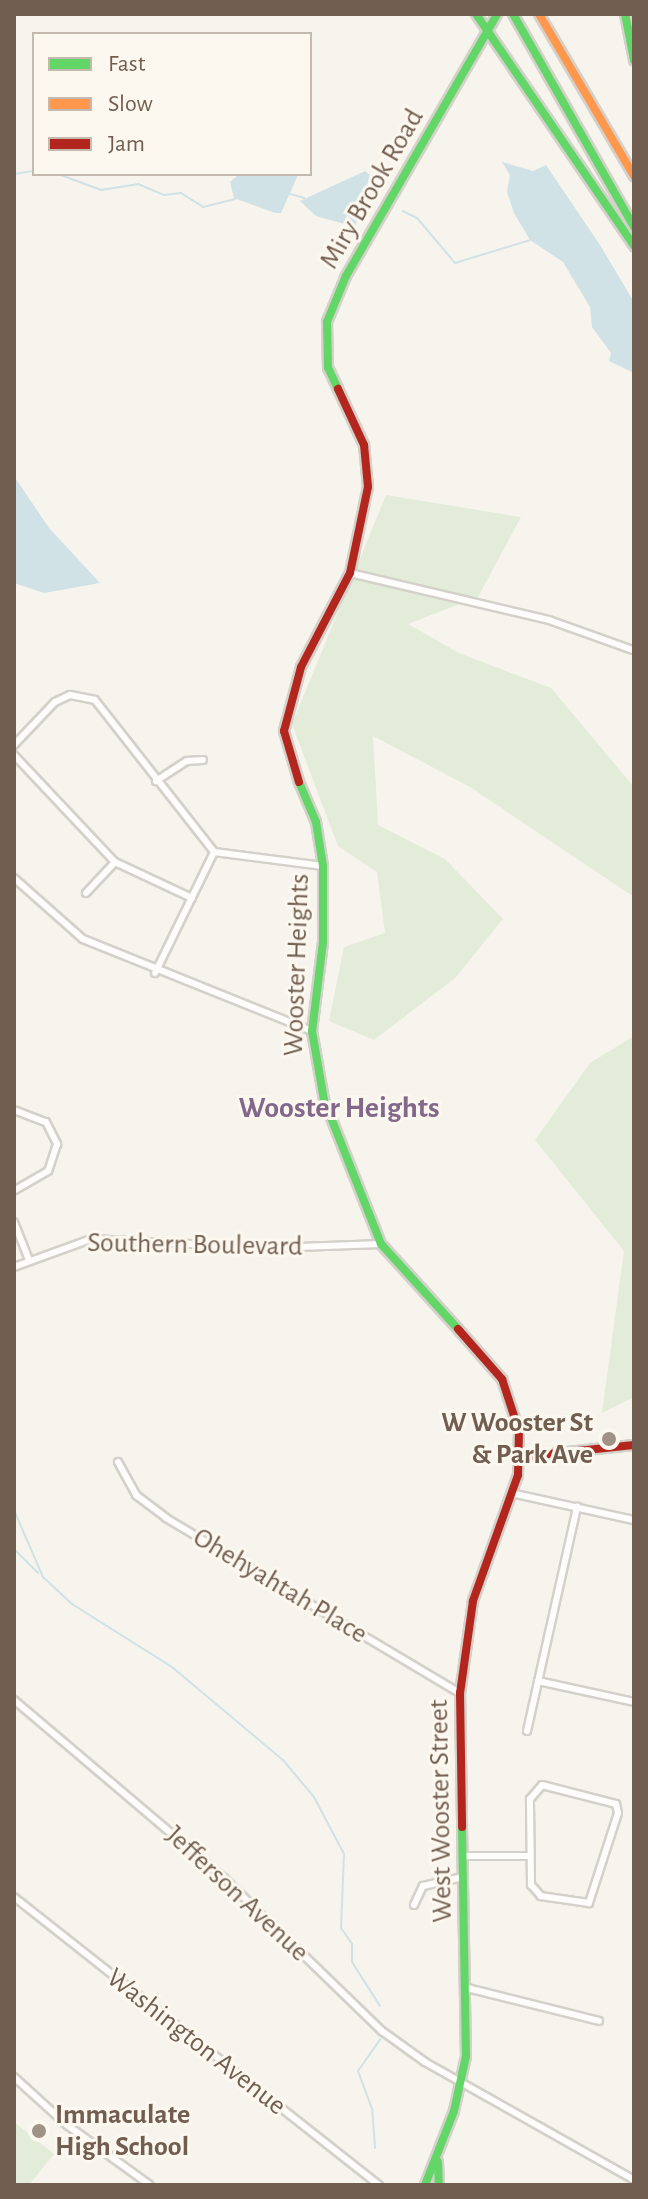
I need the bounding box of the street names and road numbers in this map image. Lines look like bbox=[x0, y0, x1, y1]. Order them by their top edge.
street label: Miry Brook Road bbox=[313, 103, 431, 275]
street label: Wooster Heights bbox=[277, 873, 317, 1057]
street label: Southern Boulevard bbox=[87, 1226, 303, 1264]
street label: Ohehyahtah Place bbox=[187, 1521, 373, 1651]
street label: West Wooster Street bbox=[422, 1699, 460, 1923]
street label: Jefferson Avenue bbox=[158, 1819, 316, 1969]
street label: Washington Avenue bbox=[99, 1961, 293, 2123]

